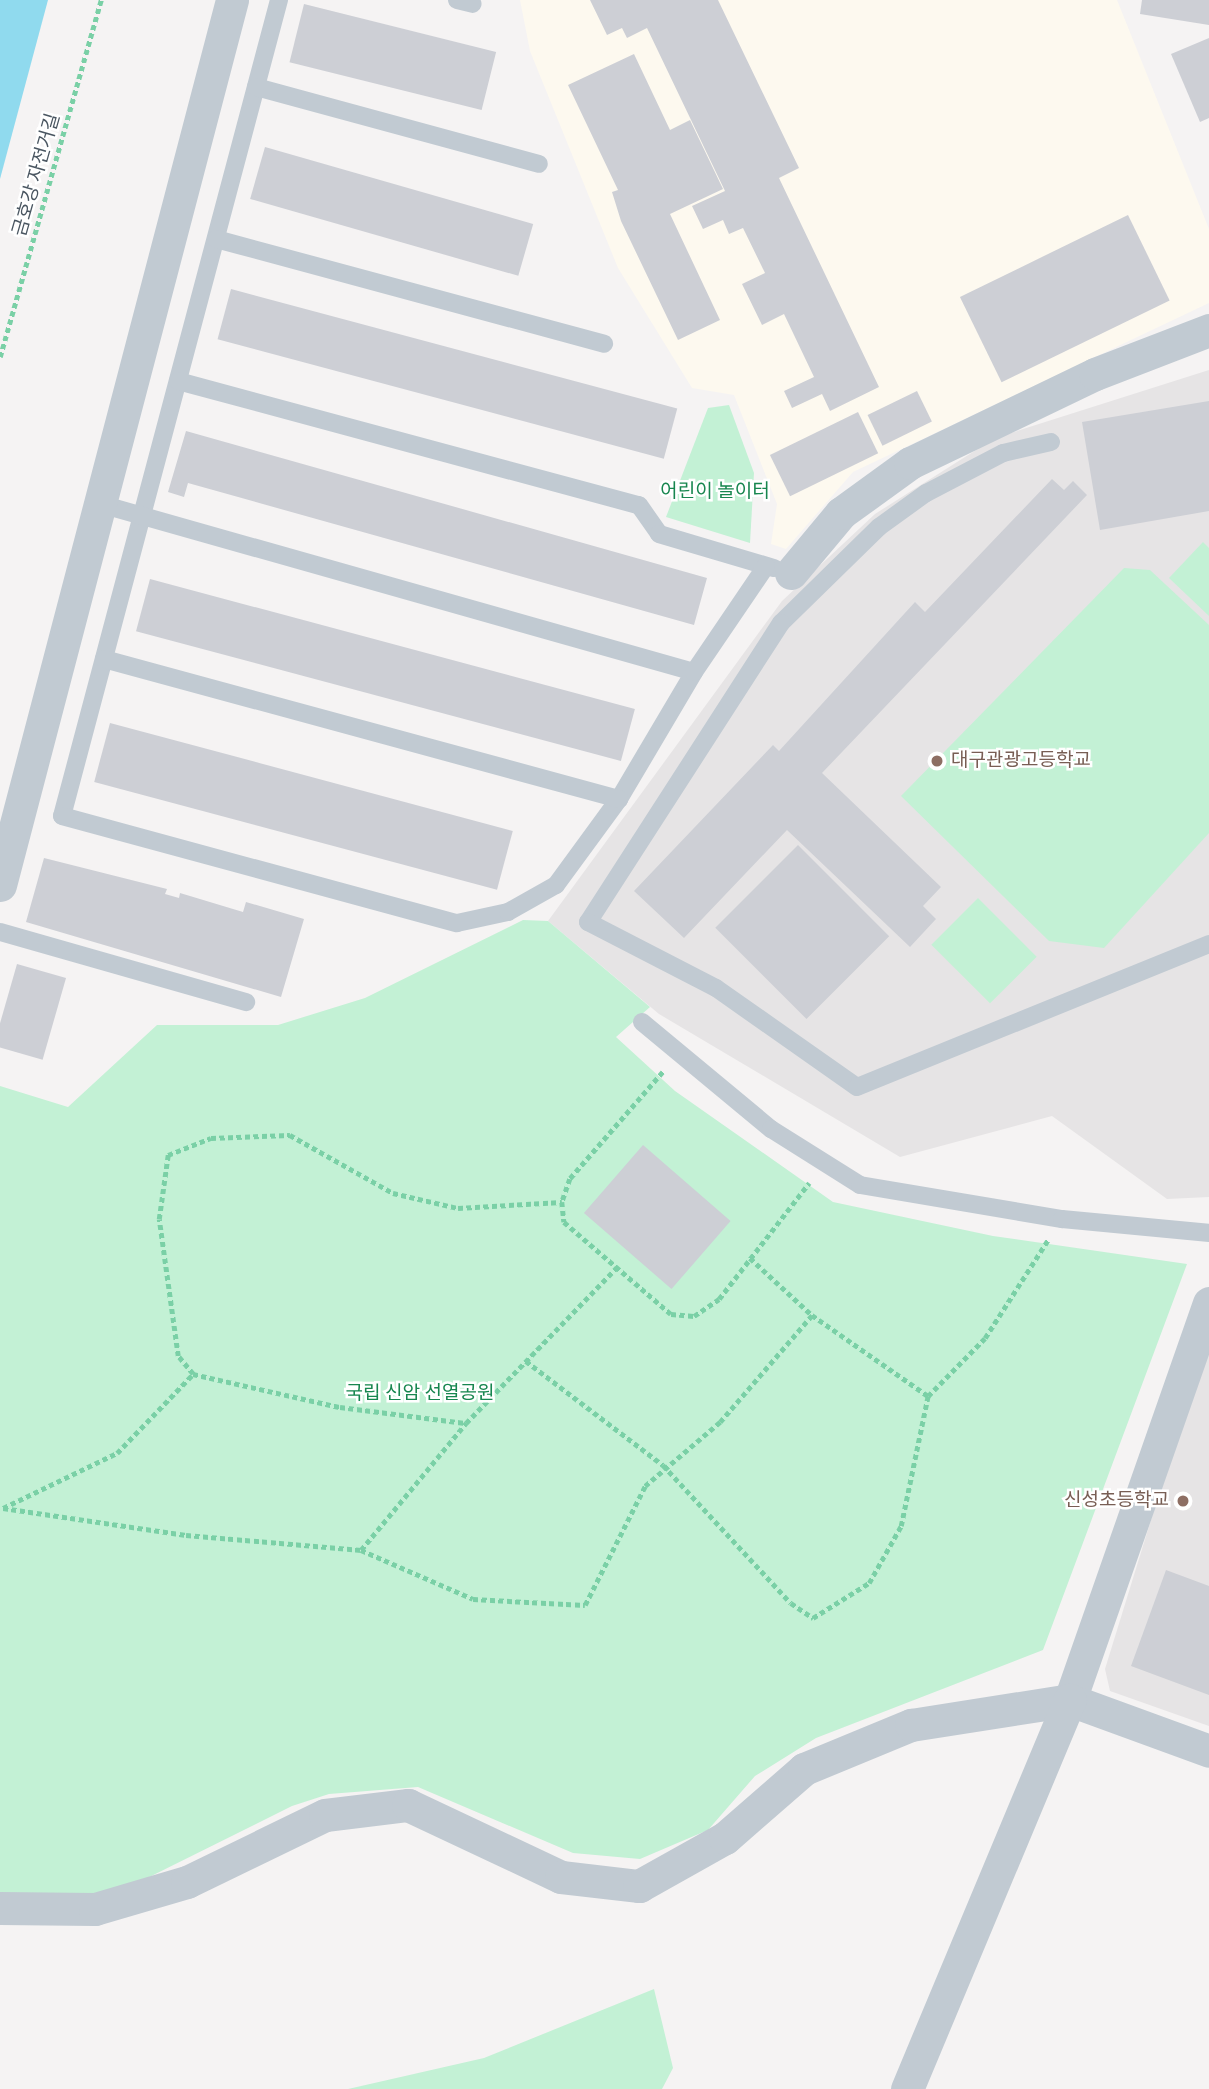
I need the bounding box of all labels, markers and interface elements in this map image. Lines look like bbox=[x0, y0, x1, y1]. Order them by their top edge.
street label: 금호강 자전거길 bbox=[9, 111, 65, 239]
park label: 어린이 놀이터 bbox=[660, 481, 770, 503]
place label: 대구관광고등학교 bbox=[951, 750, 1091, 772]
marker: 대구관광고등학교 bbox=[929, 753, 945, 769]
park label: 국립 신암 선열공원 bbox=[346, 1383, 494, 1405]
place label: 신성초등학교 bbox=[1064, 1490, 1169, 1512]
marker: 신성초등학교 bbox=[1175, 1493, 1191, 1509]

